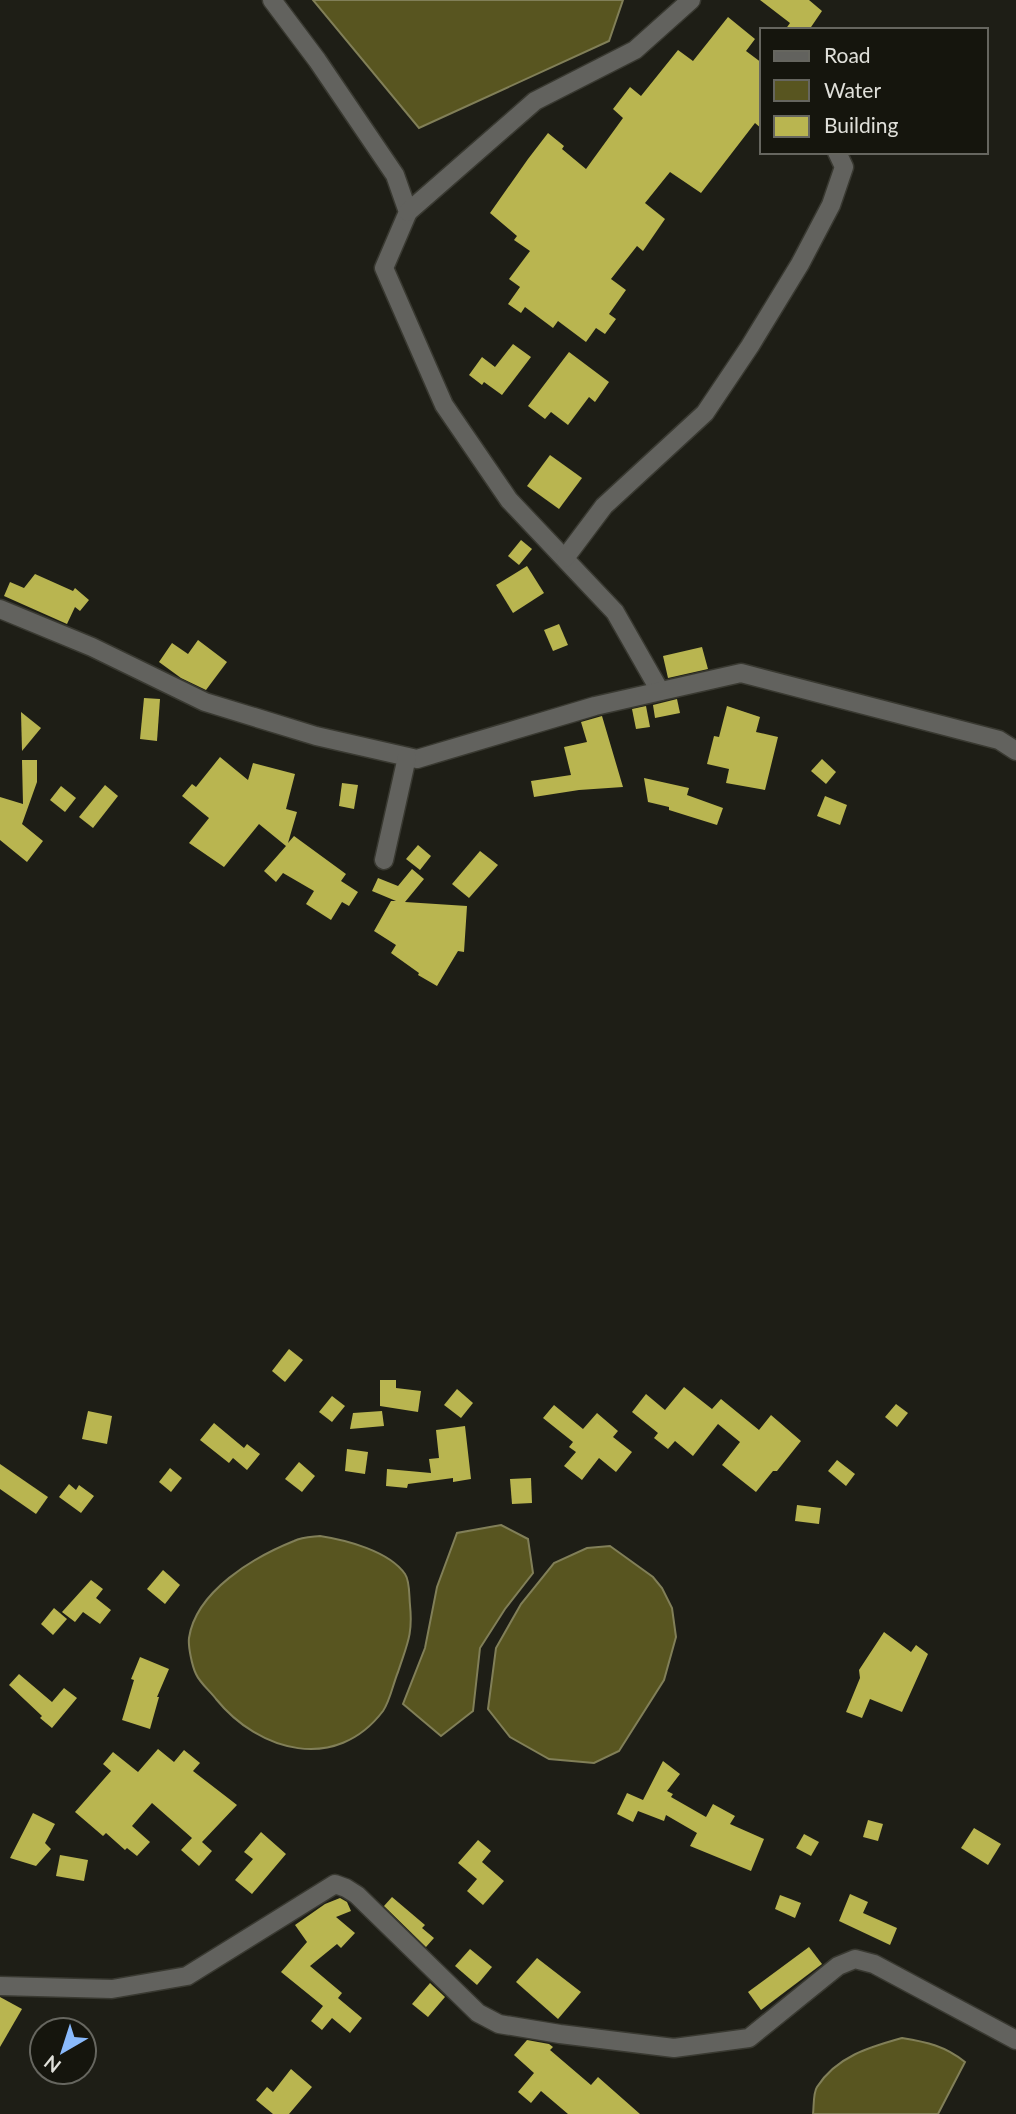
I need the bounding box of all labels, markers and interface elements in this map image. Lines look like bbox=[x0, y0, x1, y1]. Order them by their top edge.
legend bbox=[760, 28, 988, 154]
text: Road bbox=[824, 42, 871, 67]
text: Water bbox=[824, 77, 881, 102]
text: Building bbox=[824, 112, 899, 137]
north arrow bbox=[28, 2016, 98, 2086]
text: N bbox=[39, 2051, 65, 2078]

